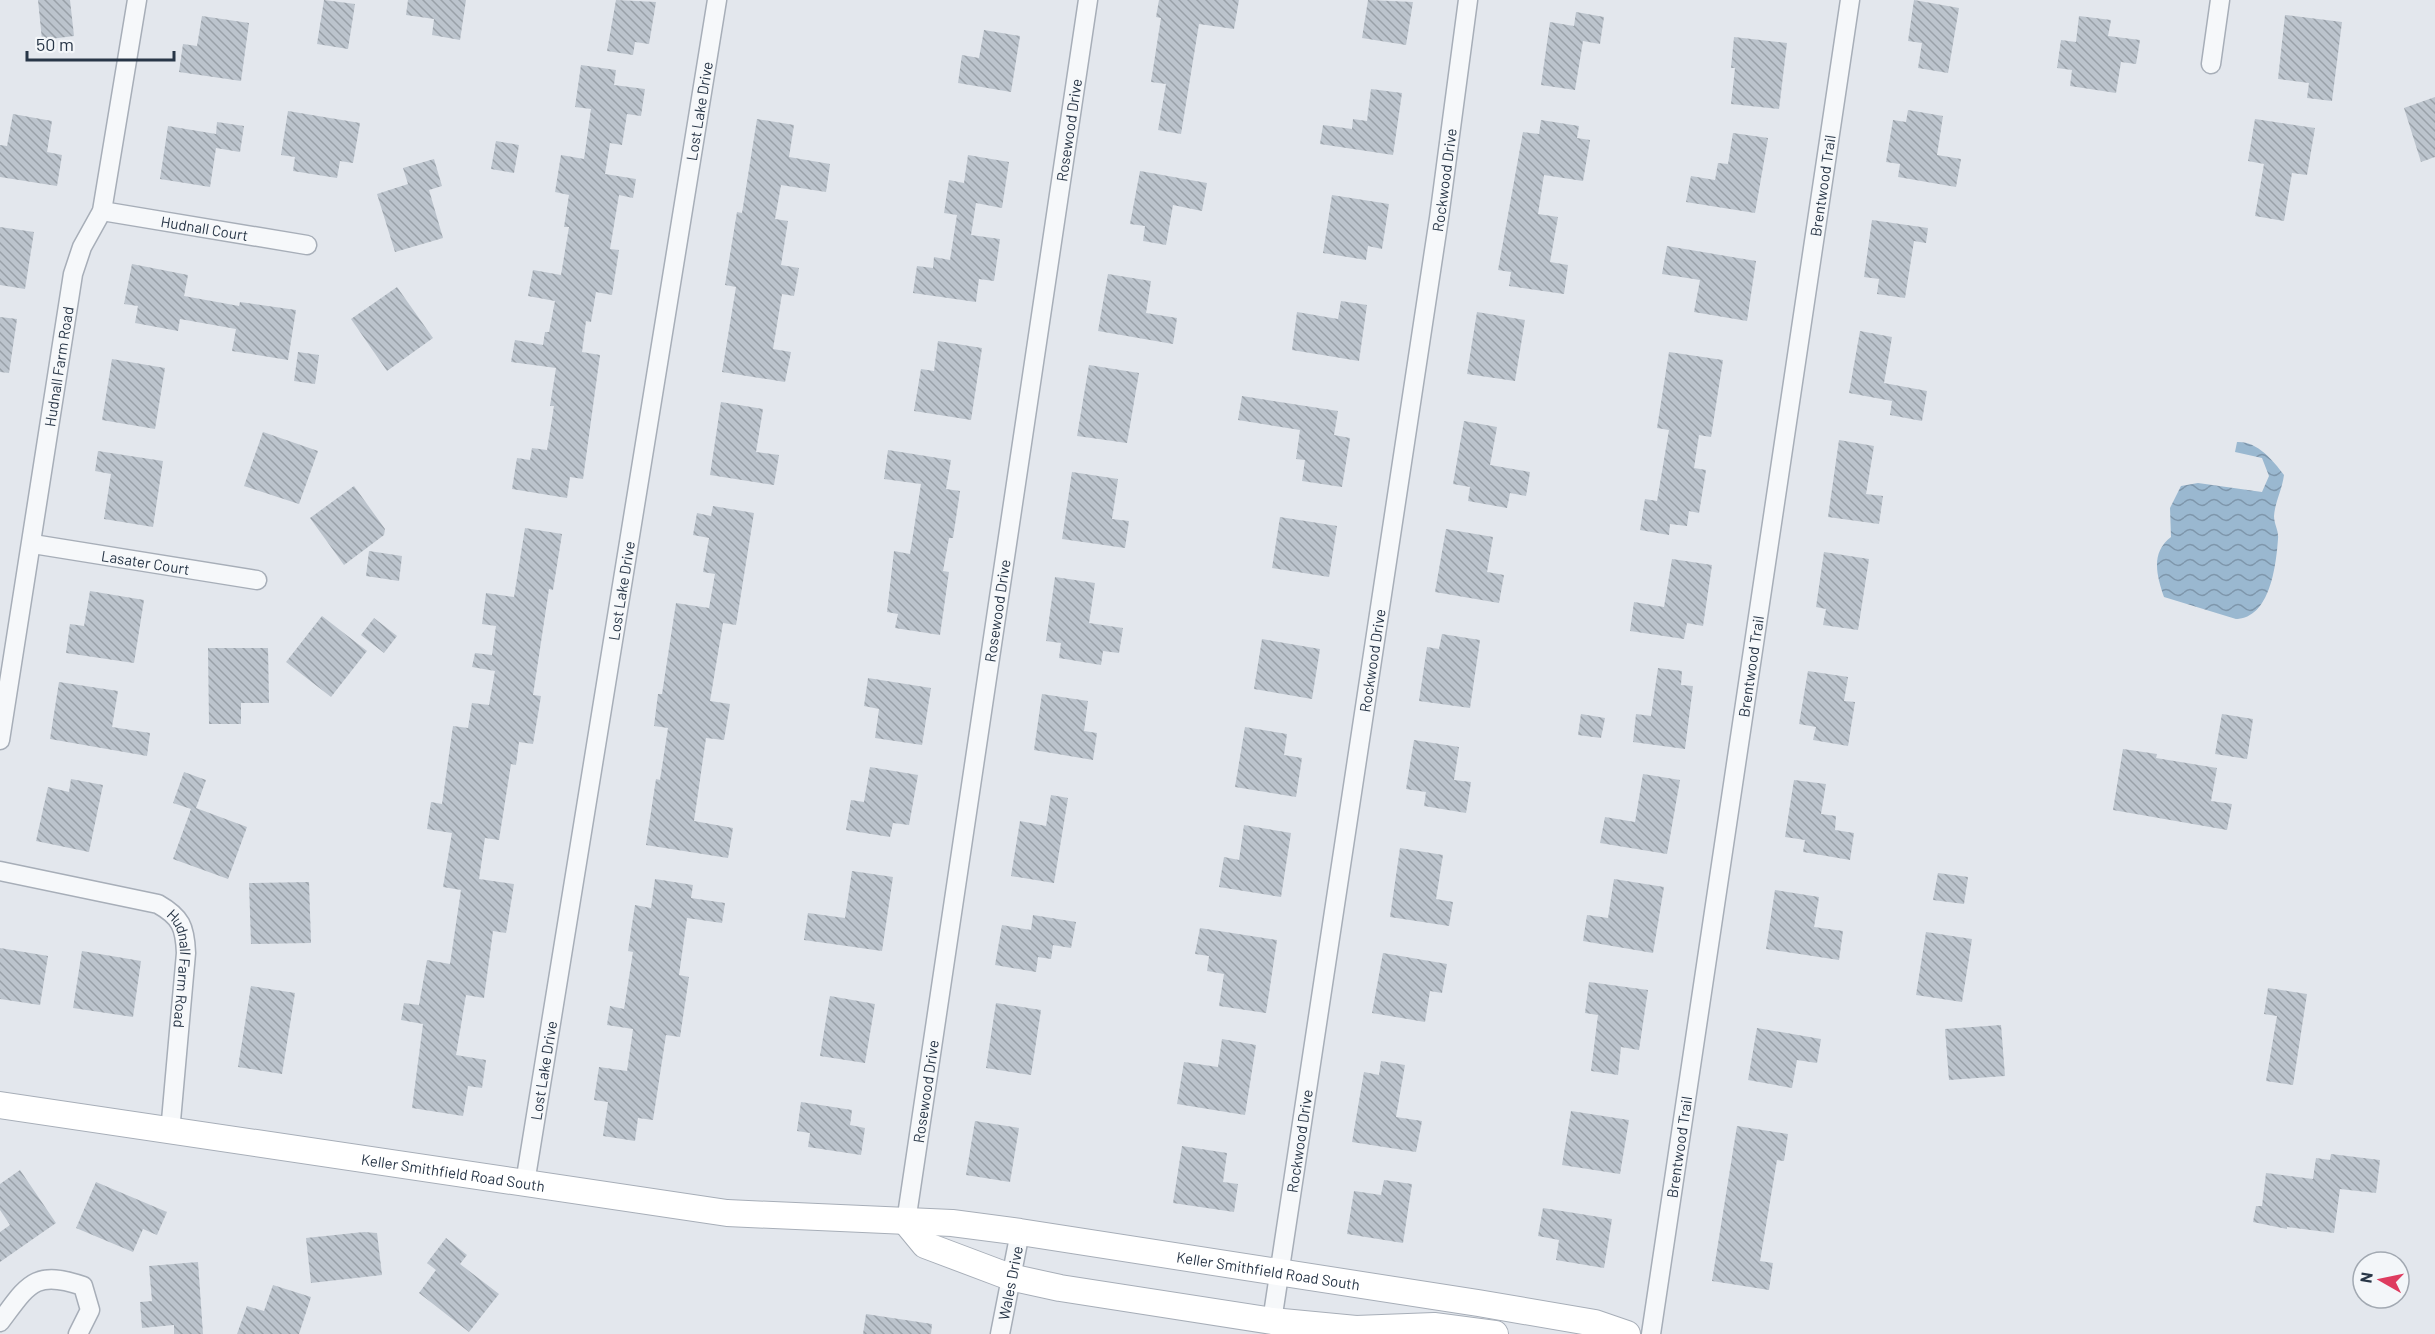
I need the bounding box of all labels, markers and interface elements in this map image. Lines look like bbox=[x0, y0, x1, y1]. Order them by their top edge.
scale bar bbox=[27, 24, 174, 62]
text: 50 m bbox=[36, 33, 74, 55]
street label: Lost Lake Drive bbox=[682, 60, 716, 162]
street label: Rosewood Drive bbox=[1052, 77, 1085, 183]
street label: Rockwood Drive bbox=[1428, 127, 1460, 233]
street label: Brentwood Trail bbox=[1806, 134, 1839, 238]
street label: Hudnall Court bbox=[160, 212, 250, 244]
street label: Hudnall Farm Road bbox=[40, 305, 77, 428]
street label: Lost Lake Drive bbox=[604, 540, 638, 642]
street label: Lasater Court bbox=[100, 546, 191, 578]
street label: Rosewood Drive bbox=[980, 558, 1014, 663]
street label: Rockwood Drive bbox=[1355, 608, 1389, 713]
street label: Brentwood Trail bbox=[1734, 614, 1767, 718]
street label: Hudnall Farm Road bbox=[164, 905, 195, 1029]
street label: Lost Lake Drive bbox=[526, 1020, 560, 1121]
street label: Rosewood Drive bbox=[909, 1039, 942, 1144]
street label: Rockwood Drive bbox=[1283, 1088, 1316, 1194]
street label: Brentwood Trail bbox=[1662, 1095, 1695, 1199]
street label: Keller Smithfield Road South bbox=[360, 1150, 546, 1195]
street label: Wales Drive bbox=[994, 1244, 1026, 1322]
street label: Keller Smithfield Road South bbox=[1175, 1247, 1361, 1294]
north arrow bbox=[2351, 1250, 2411, 1310]
text: N bbox=[2355, 1271, 2376, 1284]

